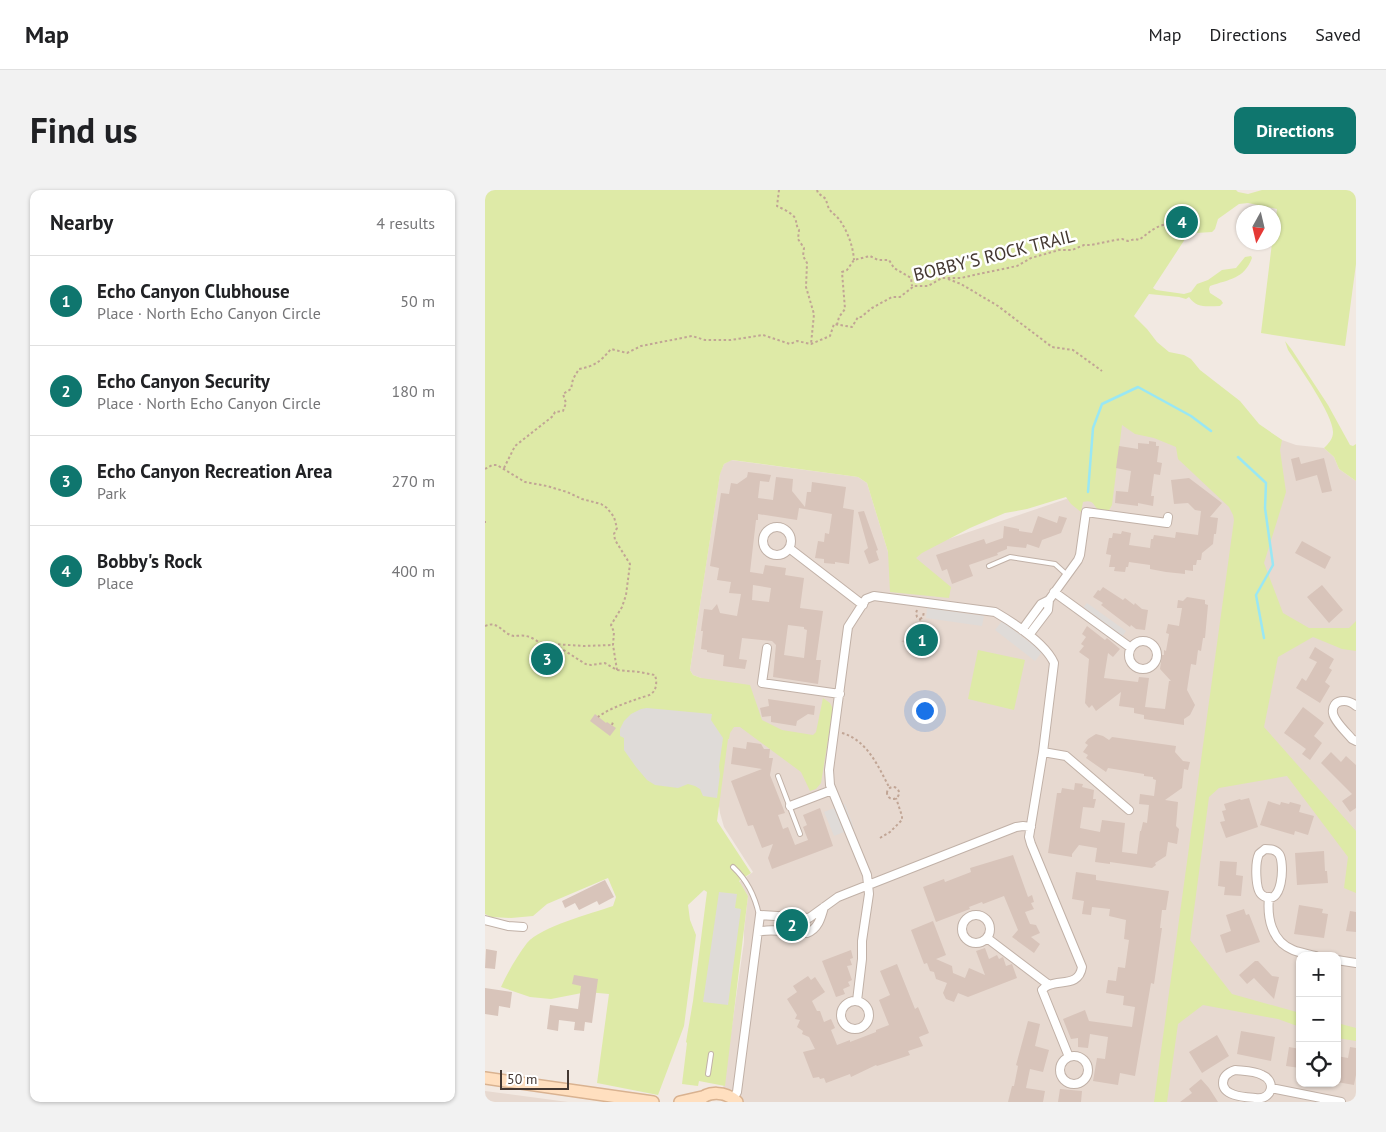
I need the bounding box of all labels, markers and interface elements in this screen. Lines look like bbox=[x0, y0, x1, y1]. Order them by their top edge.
text: Map bbox=[25, 19, 69, 50]
text: Map bbox=[1149, 23, 1181, 46]
text: Directions bbox=[1209, 23, 1287, 46]
text: Saved bbox=[1315, 23, 1361, 46]
text: Find us bbox=[30, 107, 138, 153]
button: Directions bbox=[1234, 107, 1356, 154]
pin: 4 bbox=[1166, 203, 1198, 241]
north arrow bbox=[1236, 205, 1281, 250]
text: Nearby bbox=[50, 209, 113, 236]
text: 4 results bbox=[376, 213, 435, 233]
street label: BOBBY'S ROCK TRAIL bbox=[911, 224, 1077, 286]
text: Echo Canyon Clubhouse bbox=[97, 279, 290, 303]
text: 1 bbox=[61, 291, 71, 311]
text: 50 m bbox=[400, 291, 435, 311]
text: Place · North Echo Canyon Circle bbox=[97, 303, 321, 323]
text: Echo Canyon Security bbox=[97, 369, 270, 393]
text: 2 bbox=[61, 381, 71, 401]
text: 180 m bbox=[392, 381, 435, 401]
text: Place · North Echo Canyon Circle bbox=[97, 393, 321, 413]
text: Echo Canyon Recreation Area bbox=[97, 459, 332, 483]
text: 3 bbox=[61, 471, 71, 491]
text: 270 m bbox=[392, 471, 435, 491]
text: Park bbox=[97, 483, 126, 503]
text: Bobby's Rock bbox=[97, 549, 202, 573]
text: 4 bbox=[61, 561, 71, 581]
text: 400 m bbox=[392, 561, 435, 581]
text: Place bbox=[97, 573, 134, 593]
pin: 1 bbox=[906, 621, 938, 659]
pin: 3 bbox=[531, 640, 563, 678]
your location bbox=[912, 698, 938, 724]
pin: 2 bbox=[776, 906, 808, 944]
map controls bbox=[1296, 952, 1341, 1087]
button: + bbox=[1296, 952, 1341, 997]
button: − bbox=[1296, 997, 1341, 1042]
button: locate bbox=[1296, 1042, 1341, 1087]
scale bar bbox=[500, 1067, 569, 1090]
text: 50 m bbox=[507, 1070, 537, 1088]

